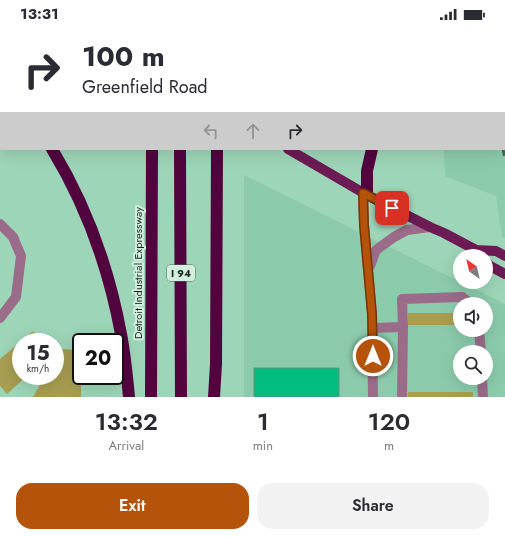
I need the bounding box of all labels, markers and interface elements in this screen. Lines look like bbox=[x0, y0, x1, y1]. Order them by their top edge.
text: 13:31 bbox=[20, 3, 59, 25]
text: 100 m bbox=[82, 36, 165, 77]
icon: right bbox=[16, 44, 68, 96]
text: Greenfield Road bbox=[82, 74, 208, 100]
icon: left bbox=[200, 120, 222, 142]
icon: ahead bbox=[242, 120, 264, 142]
icon: right bbox=[284, 120, 306, 142]
pin bbox=[375, 191, 409, 225]
icon: arrive bbox=[381, 197, 403, 219]
street label: Detroit Industrial Expressway bbox=[130, 207, 146, 339]
north arrow bbox=[453, 249, 493, 289]
map controls bbox=[453, 249, 493, 385]
road number: I 94 bbox=[167, 265, 195, 281]
button: sound bbox=[453, 297, 493, 337]
speed limit sign: 20 bbox=[72, 333, 124, 385]
position arrow bbox=[352, 335, 394, 377]
text: 15 bbox=[26, 339, 50, 368]
button: search bbox=[453, 345, 493, 385]
text: km/h bbox=[27, 361, 49, 376]
text: 13:32 bbox=[95, 404, 158, 439]
text: 1 bbox=[257, 404, 269, 439]
text: 120 bbox=[368, 404, 410, 439]
text: Arrival bbox=[108, 436, 144, 455]
text: min bbox=[253, 436, 273, 455]
text: m bbox=[384, 436, 394, 455]
button: Exit bbox=[16, 483, 249, 529]
button: Share bbox=[257, 483, 489, 529]

